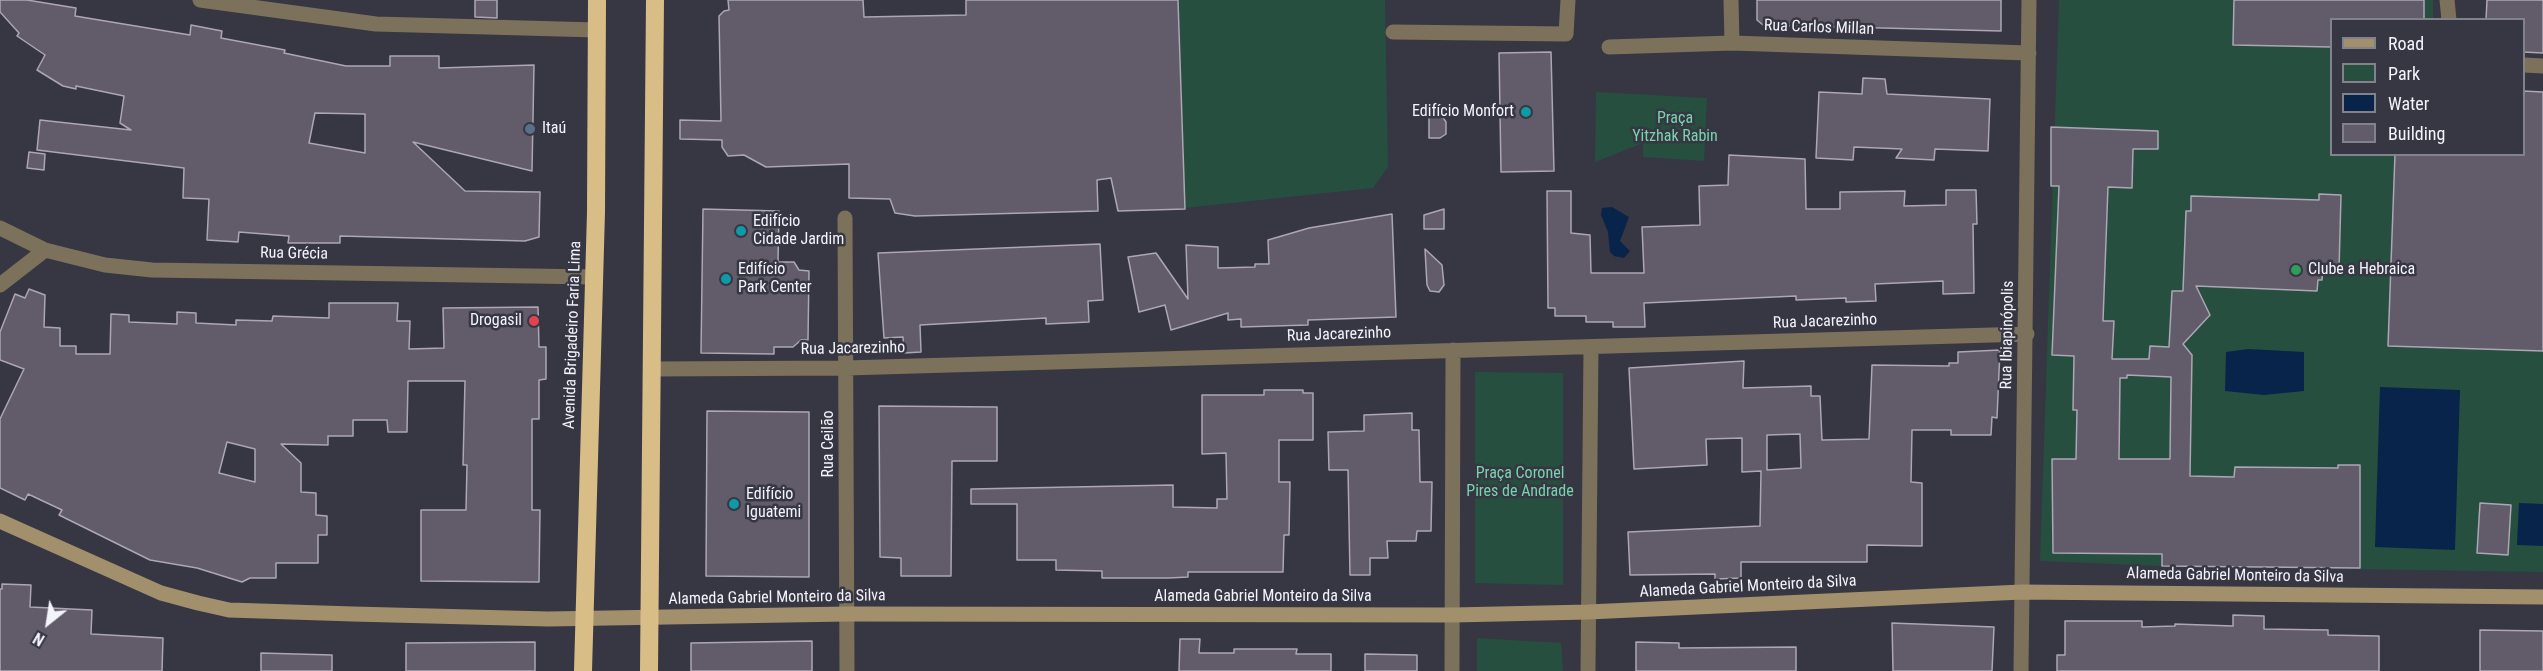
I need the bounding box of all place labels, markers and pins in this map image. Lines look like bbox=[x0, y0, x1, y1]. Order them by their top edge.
place label: Edifício Monfort bbox=[1412, 102, 1514, 122]
marker: Edifício Monfort bbox=[1519, 105, 1533, 119]
place label: Itaú bbox=[542, 119, 566, 139]
marker: Itaú bbox=[523, 122, 537, 136]
place label: Edifício Cidade Jardim bbox=[753, 212, 844, 250]
marker: Edifício Cidade Jardim bbox=[734, 224, 748, 238]
place label: Edifício Park Center bbox=[738, 260, 812, 298]
place label: Clube a Hebraica bbox=[2308, 260, 2415, 280]
marker: Clube a Hebraica bbox=[2289, 263, 2303, 277]
marker: Edifício Park Center bbox=[719, 272, 733, 286]
place label: Drogasil bbox=[470, 311, 522, 331]
marker: Drogasil bbox=[527, 314, 541, 328]
place label: Edifício Iguatemi bbox=[746, 485, 801, 523]
marker: Edifício Iguatemi bbox=[727, 497, 741, 511]

